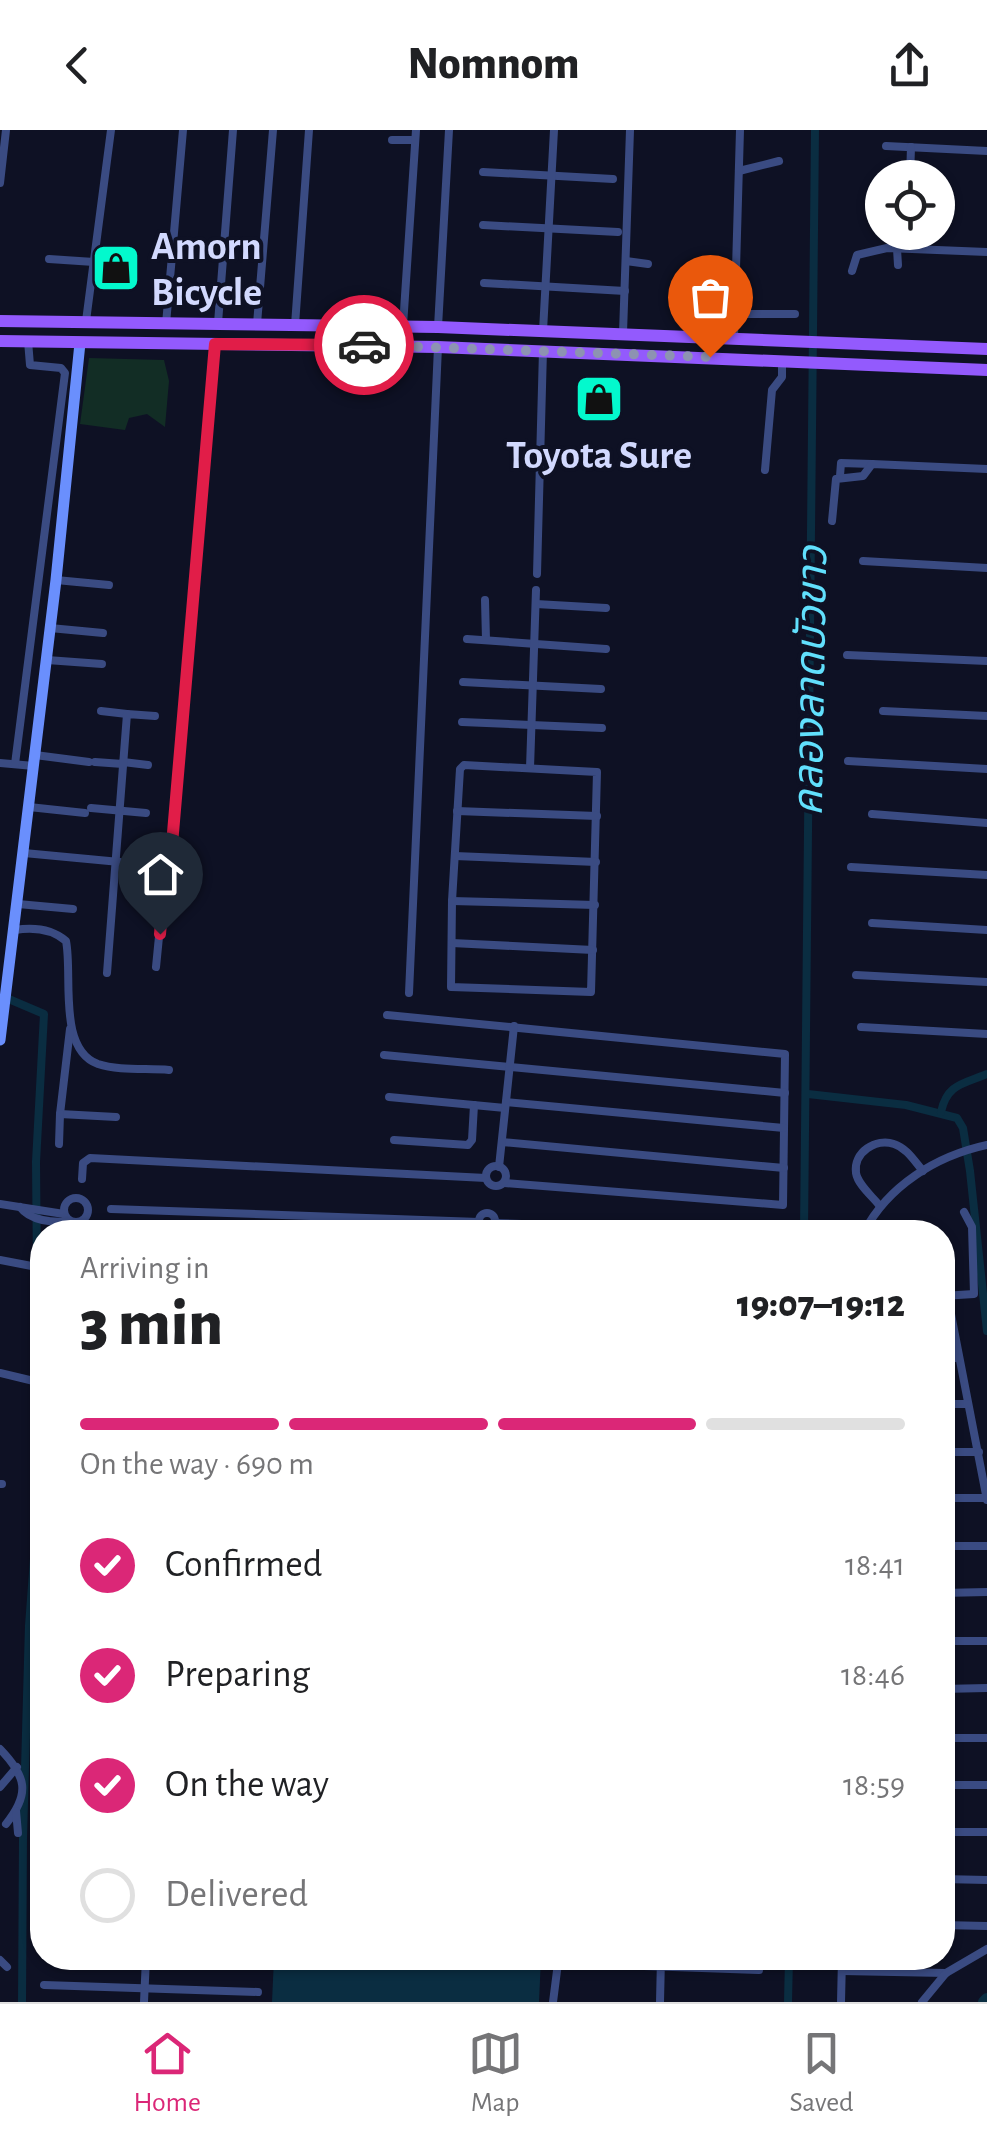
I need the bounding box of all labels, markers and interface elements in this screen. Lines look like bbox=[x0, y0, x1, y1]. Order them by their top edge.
icon: back bbox=[50, 38, 105, 93]
icon: share bbox=[882, 38, 937, 93]
text: Nomnom bbox=[408, 42, 579, 87]
map controls bbox=[865, 160, 955, 250]
button: locate bbox=[865, 160, 955, 250]
place label: Amorn Bicycle bbox=[151, 227, 262, 313]
shop icon: Amorn Bicycle bbox=[90, 242, 142, 294]
pin bbox=[668, 255, 753, 358]
icon: bag bbox=[683, 270, 738, 325]
courier bbox=[314, 295, 414, 395]
icon: car bbox=[337, 318, 392, 373]
shop icon: Toyota Sure bbox=[573, 373, 625, 425]
place label: Toyota Sure bbox=[506, 436, 692, 476]
water label: คลองลาดบัวขาว bbox=[788, 544, 834, 816]
pin bbox=[118, 832, 203, 935]
icon: home bbox=[133, 847, 188, 902]
text: Arriving in bbox=[80, 1252, 209, 1284]
text: 19:07–19:12 bbox=[737, 1286, 905, 1324]
text: 3 min bbox=[80, 1292, 223, 1357]
text: On the way · 690 m bbox=[80, 1448, 314, 1480]
icon: check bbox=[80, 1538, 135, 1593]
text: Confirmed bbox=[165, 1546, 322, 1584]
text: 18:41 bbox=[845, 1549, 905, 1581]
icon: check bbox=[80, 1648, 135, 1703]
text: Preparing bbox=[165, 1656, 310, 1694]
text: 18:46 bbox=[841, 1659, 905, 1691]
icon: check bbox=[80, 1758, 135, 1813]
text: On the way bbox=[165, 1766, 329, 1804]
text: 18:59 bbox=[843, 1769, 905, 1801]
text: Delivered bbox=[165, 1876, 308, 1914]
tab: Home bbox=[133, 2026, 201, 2120]
tab: Map bbox=[468, 2026, 523, 2120]
tab: Saved bbox=[789, 2026, 854, 2120]

